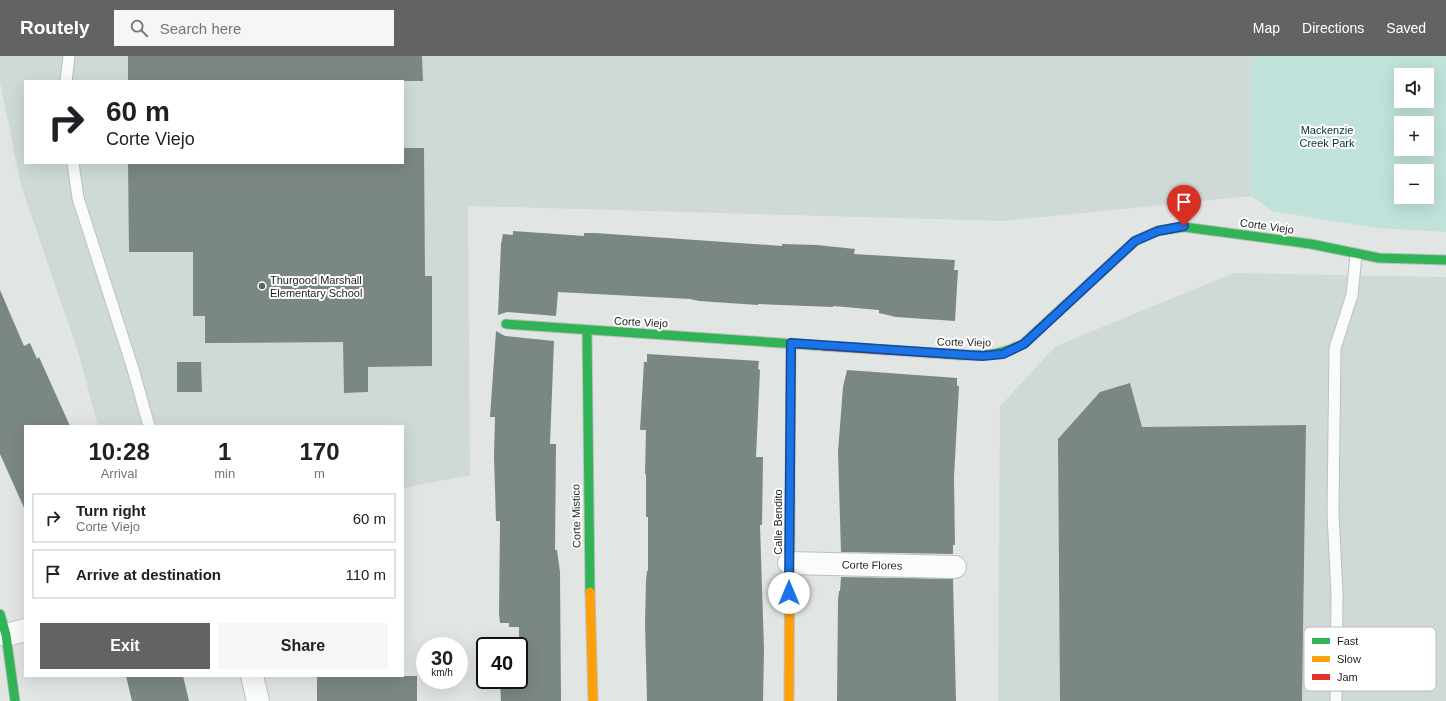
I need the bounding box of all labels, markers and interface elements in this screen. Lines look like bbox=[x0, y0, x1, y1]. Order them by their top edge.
search box bbox=[114, 10, 394, 46]
text: Routely bbox=[20, 17, 90, 38]
icon: search bbox=[128, 17, 150, 39]
text: Search here bbox=[160, 20, 241, 37]
text: Map bbox=[1253, 20, 1280, 36]
text: Directions bbox=[1302, 20, 1364, 36]
text: Saved bbox=[1386, 20, 1426, 36]
map controls bbox=[1394, 68, 1434, 204]
button: sound bbox=[1394, 68, 1434, 108]
icon: right bbox=[40, 96, 92, 148]
text: 60 m bbox=[106, 96, 170, 127]
button: + bbox=[1394, 116, 1434, 156]
park label: Mackenzie Creek Park bbox=[1299, 124, 1355, 149]
text: Corte Viejo bbox=[106, 129, 195, 149]
button: − bbox=[1394, 164, 1434, 204]
pin bbox=[1167, 185, 1201, 226]
icon: arrive bbox=[1173, 191, 1195, 213]
street label: Corte Viejo bbox=[1239, 216, 1295, 236]
place label: Thurgood Marshall Elementary School bbox=[270, 274, 362, 299]
marker: Thurgood Marshall Elementary School bbox=[257, 281, 267, 291]
street label: Corte Viejo bbox=[614, 315, 668, 329]
street label: Corte Viejo bbox=[937, 336, 991, 348]
text: 10:28 bbox=[88, 438, 150, 465]
text: 1 bbox=[218, 438, 231, 465]
text: 170 bbox=[300, 438, 340, 465]
text: Arrival bbox=[101, 466, 138, 481]
text: min bbox=[214, 466, 235, 481]
text: m bbox=[314, 466, 325, 481]
street label: Corte Mistico bbox=[569, 484, 583, 548]
street label: Calle Bendito bbox=[772, 489, 784, 555]
text: Turn right bbox=[76, 502, 146, 519]
icon: right bbox=[42, 507, 64, 529]
text: 60 m bbox=[353, 510, 386, 527]
text: Corte Viejo bbox=[76, 519, 140, 534]
street label: Corte Flores bbox=[842, 558, 903, 572]
icon: arrive bbox=[42, 563, 64, 585]
text: Arrive at destination bbox=[76, 566, 221, 583]
text: 110 m bbox=[345, 566, 386, 583]
position arrow bbox=[768, 572, 810, 614]
button: Exit bbox=[40, 623, 210, 669]
button: Share bbox=[218, 623, 388, 669]
legend bbox=[1304, 627, 1436, 691]
text: Fast bbox=[1337, 635, 1358, 647]
speed limit sign: 40 bbox=[476, 637, 528, 689]
text: 30 bbox=[431, 647, 453, 669]
text: Slow bbox=[1337, 653, 1361, 665]
text: km/h bbox=[431, 667, 453, 678]
text: Jam bbox=[1337, 671, 1358, 683]

